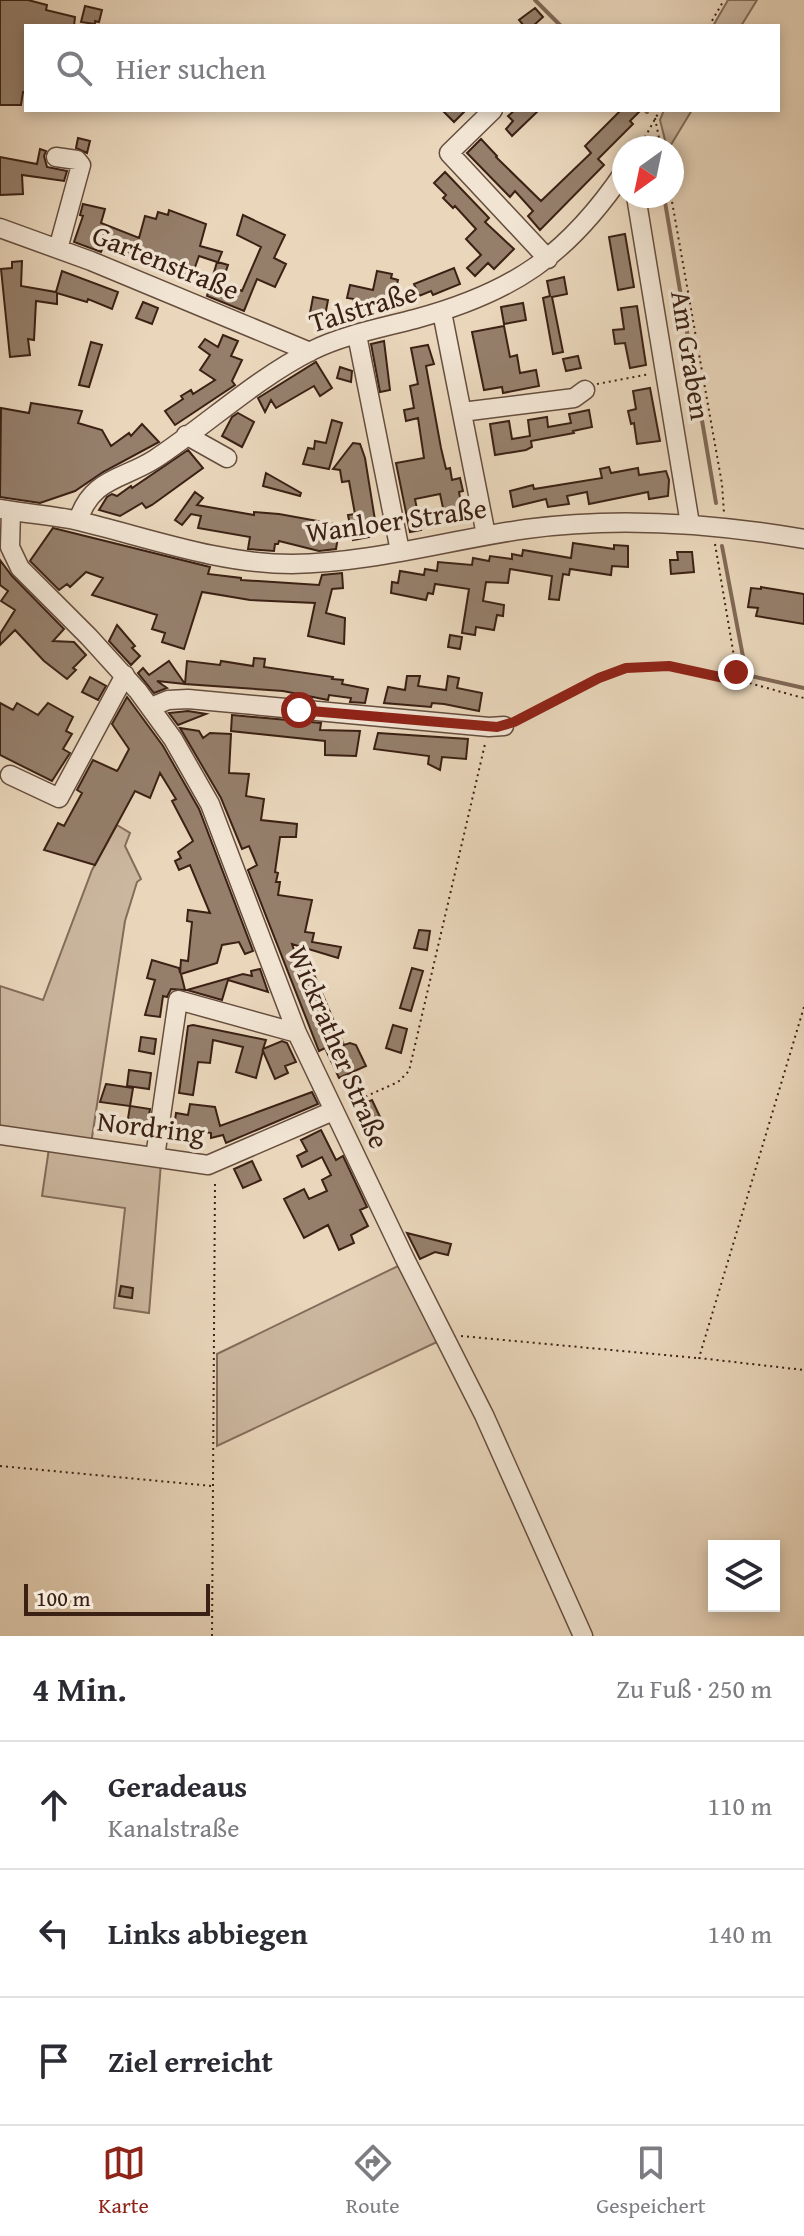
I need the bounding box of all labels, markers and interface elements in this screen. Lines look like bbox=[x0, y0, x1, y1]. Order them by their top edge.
search box bbox=[24, 24, 780, 112]
icon: search bbox=[52, 46, 96, 90]
text: Hier suchen bbox=[116, 46, 266, 90]
north arrow bbox=[612, 136, 684, 208]
street label: Gartenstraße bbox=[87, 213, 246, 310]
street label: Talstraße bbox=[304, 271, 422, 342]
street label: Am Graben bbox=[661, 287, 722, 423]
street label: Wanloer Straße bbox=[303, 487, 489, 552]
route end bbox=[718, 654, 754, 690]
route start bbox=[281, 692, 317, 728]
street label: Wickrather Straße bbox=[278, 939, 401, 1154]
street label: Nordring bbox=[95, 1100, 207, 1153]
map controls bbox=[708, 1540, 780, 1612]
button: layers bbox=[708, 1540, 780, 1612]
scale bar bbox=[24, 1580, 210, 1616]
text: 100 m bbox=[36, 1582, 91, 1614]
text: 4 Min. bbox=[32, 1664, 127, 1713]
text: Zu Fuß · 250 m bbox=[616, 1669, 772, 1708]
text: Geradeaus bbox=[108, 1764, 247, 1808]
icon: ahead bbox=[32, 1783, 76, 1827]
text: 110 m bbox=[707, 1786, 772, 1825]
text: Kanalstraße bbox=[108, 1808, 240, 1847]
icon: left bbox=[32, 1911, 76, 1955]
text: Links abbiegen bbox=[108, 1911, 308, 1955]
text: 140 m bbox=[707, 1914, 772, 1953]
icon: arrive bbox=[32, 2039, 76, 2083]
text: Ziel erreicht bbox=[108, 2039, 273, 2083]
tab: Karte bbox=[98, 2141, 149, 2221]
tab: Route bbox=[346, 2141, 400, 2221]
tab: Gespeichert bbox=[596, 2141, 706, 2221]

